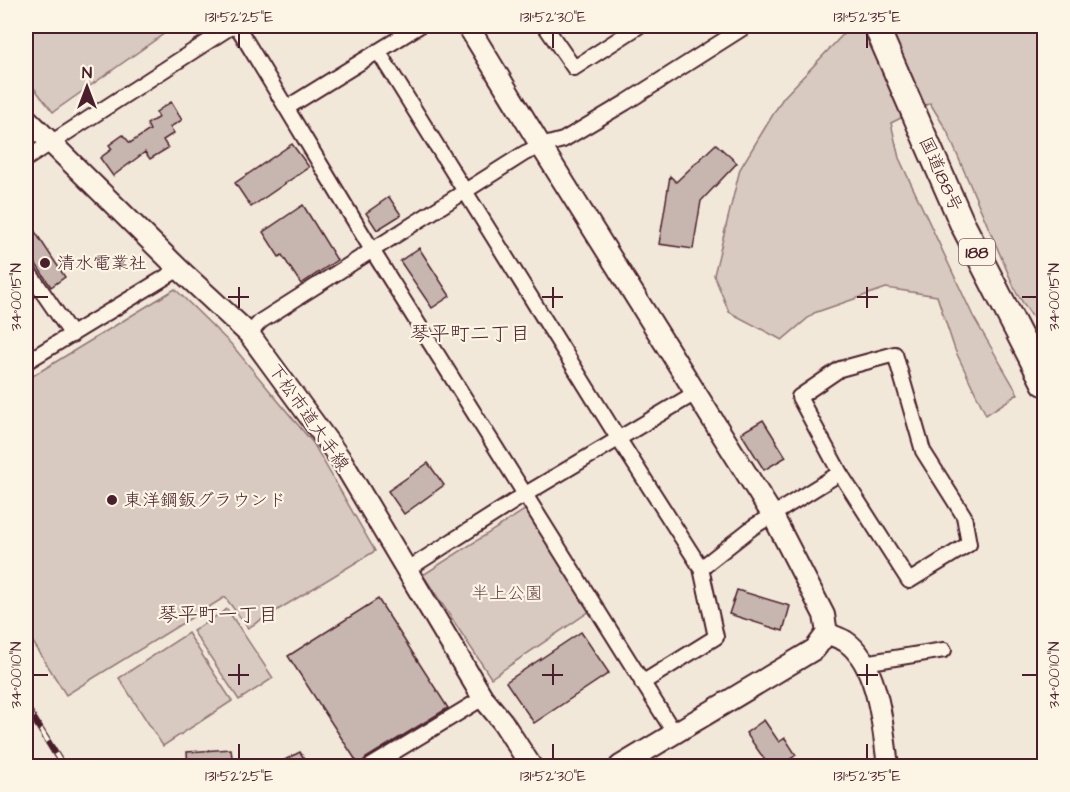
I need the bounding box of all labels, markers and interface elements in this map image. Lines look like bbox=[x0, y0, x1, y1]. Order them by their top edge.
text: 131°52'25"E bbox=[205, 7, 273, 28]
text: 131°52'30"E bbox=[520, 7, 586, 28]
text: 131°52'35"E bbox=[833, 7, 901, 28]
north arrow bbox=[57, 57, 117, 117]
text: N bbox=[82, 62, 92, 84]
street label: 国道188号 bbox=[913, 133, 968, 216]
road number: 188 bbox=[959, 239, 995, 265]
place label: 清水電業社 bbox=[57, 251, 147, 276]
marker: 清水電業社 bbox=[38, 256, 52, 270]
text: 34°00'15"N bbox=[6, 263, 27, 331]
text: 34°00'15"N bbox=[1044, 263, 1065, 331]
district label: 琴平町二丁目 bbox=[410, 320, 530, 348]
street label: 下松市道大手線 bbox=[262, 359, 355, 476]
place label: 東洋鋼鈑グラウンド bbox=[124, 488, 286, 513]
marker: 東洋鋼鈑グラウンド bbox=[105, 493, 119, 507]
park label: 半上公園 bbox=[471, 581, 543, 606]
district label: 琴平町一丁目 bbox=[158, 601, 278, 629]
text: 34°00'10"N bbox=[6, 642, 27, 708]
text: 34°00'10"N bbox=[1044, 642, 1065, 708]
text: 131°52'25"E bbox=[205, 766, 273, 787]
text: 131°52'30"E bbox=[520, 766, 586, 787]
text: 131°52'35"E bbox=[833, 766, 901, 787]

